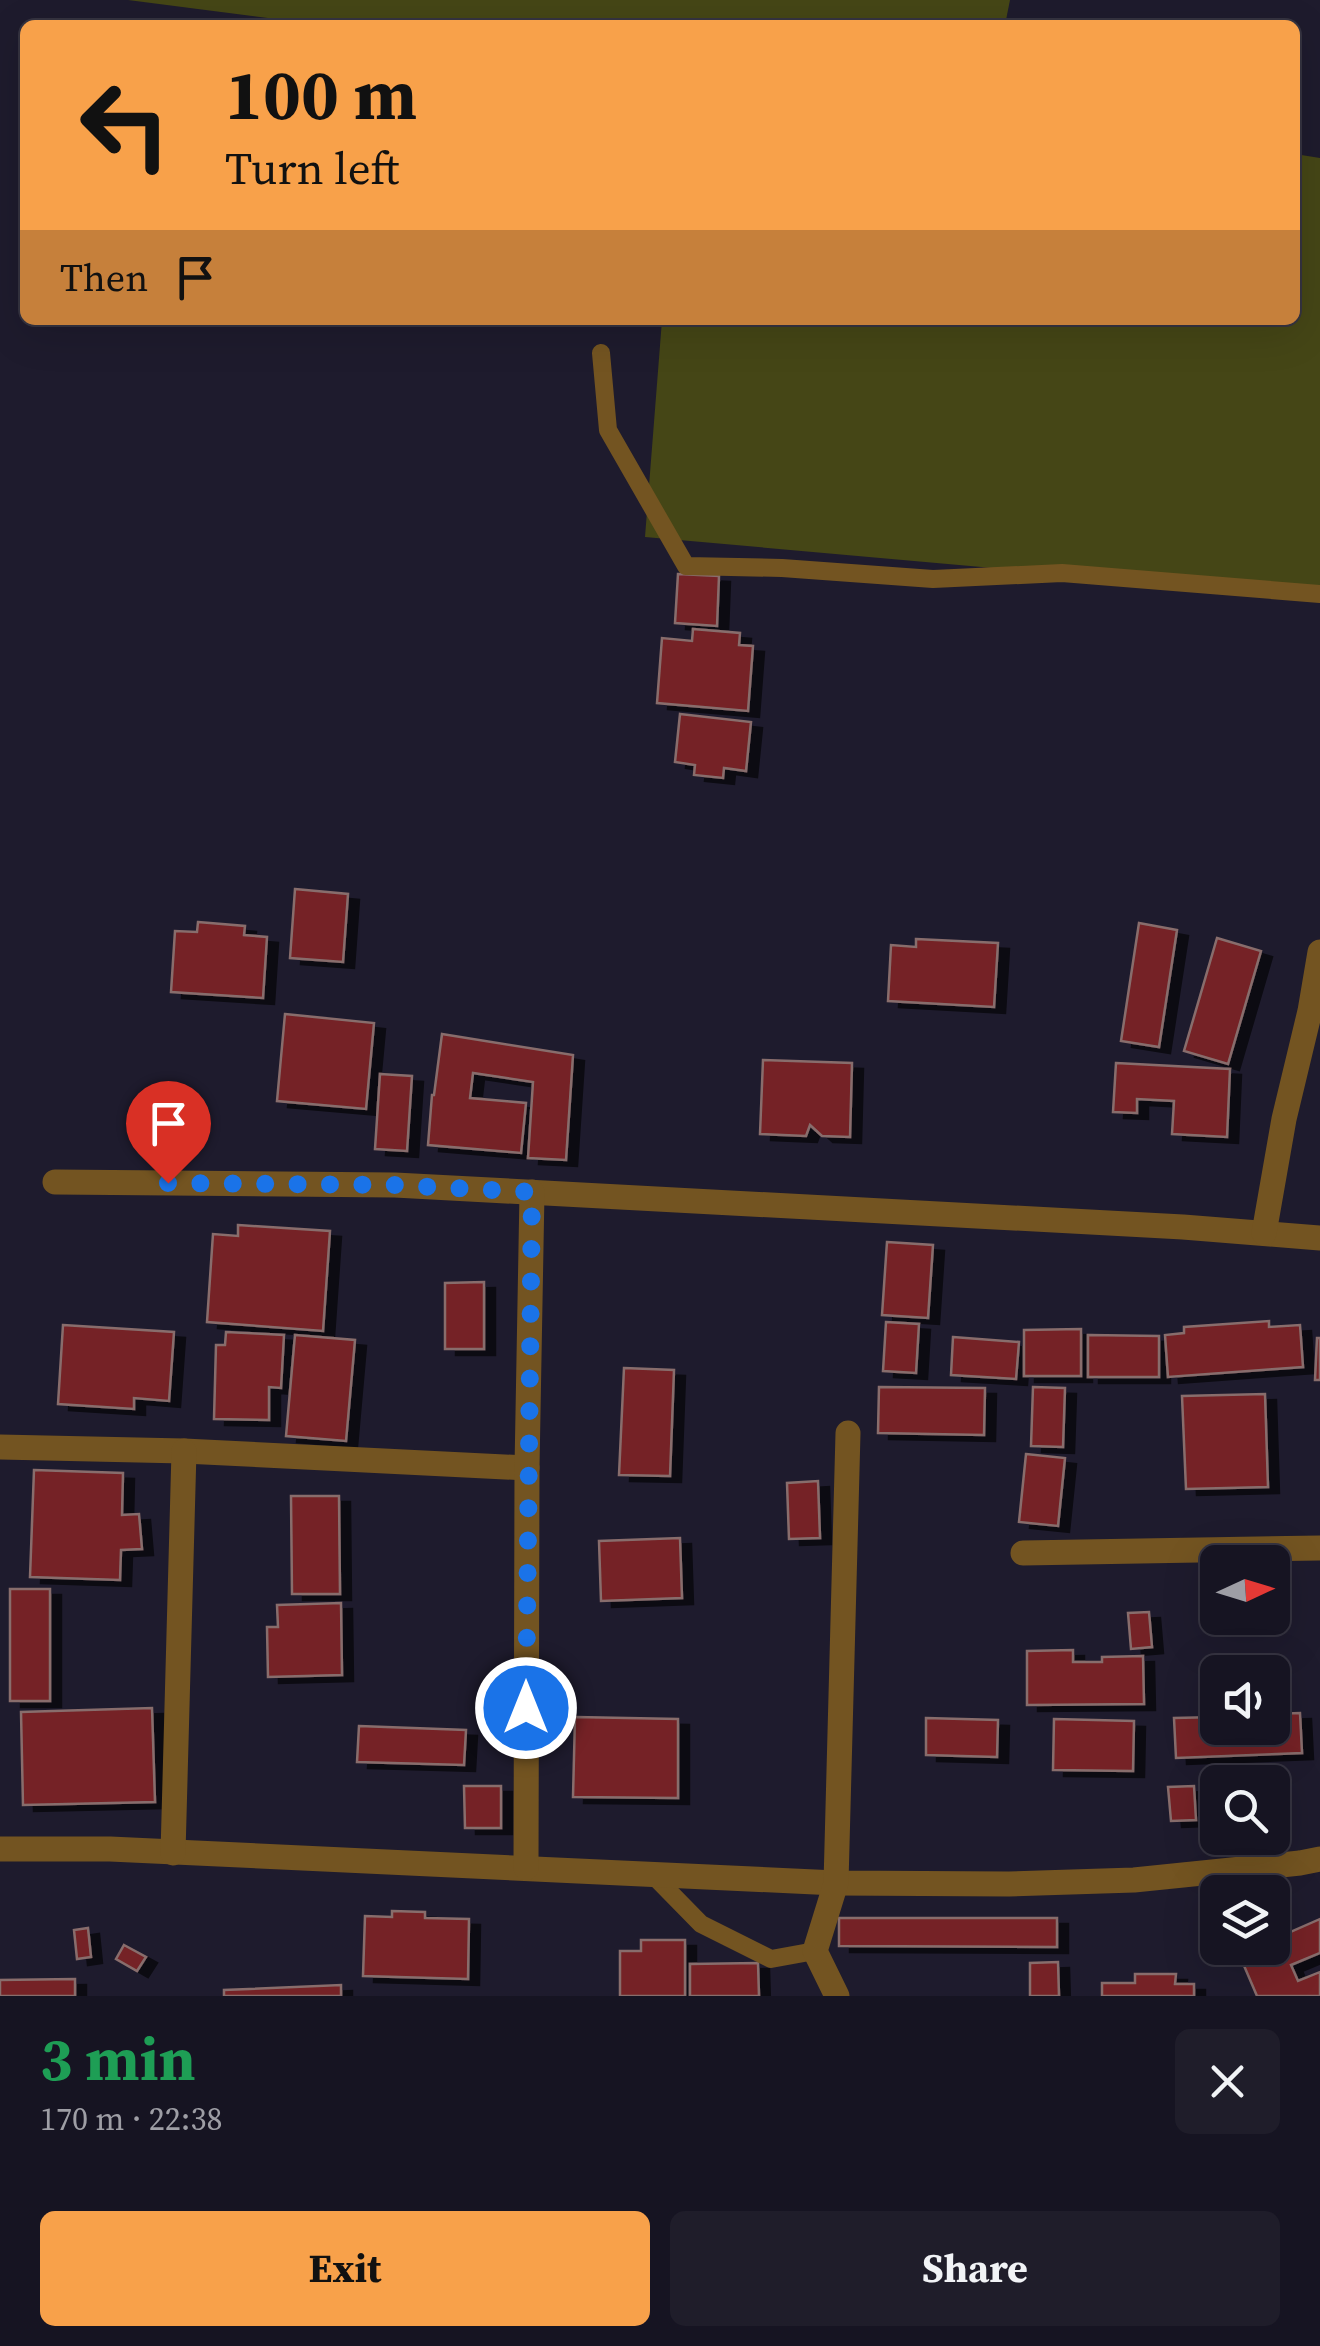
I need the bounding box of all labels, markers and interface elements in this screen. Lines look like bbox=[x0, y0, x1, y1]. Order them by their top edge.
text: 100 m bbox=[225, 46, 417, 142]
icon: left bbox=[60, 60, 190, 190]
text: Turn left bbox=[225, 137, 399, 199]
icon: arrive bbox=[168, 250, 223, 305]
text: Then bbox=[60, 252, 148, 304]
pin bbox=[126, 1081, 211, 1184]
icon: arrive bbox=[141, 1096, 196, 1151]
north arrow bbox=[1200, 1545, 1290, 1635]
map controls bbox=[1200, 1545, 1290, 1965]
button: sound bbox=[1200, 1655, 1290, 1745]
position arrow bbox=[474, 1656, 578, 1760]
button: search bbox=[1200, 1765, 1290, 1855]
button: layers bbox=[1200, 1875, 1290, 1965]
text: 3 min bbox=[40, 2018, 196, 2100]
button: close bbox=[1175, 2029, 1280, 2134]
text: 170 m · 22:38 bbox=[40, 2097, 222, 2141]
button: Exit bbox=[40, 2211, 650, 2326]
button: Share bbox=[670, 2211, 1280, 2326]

